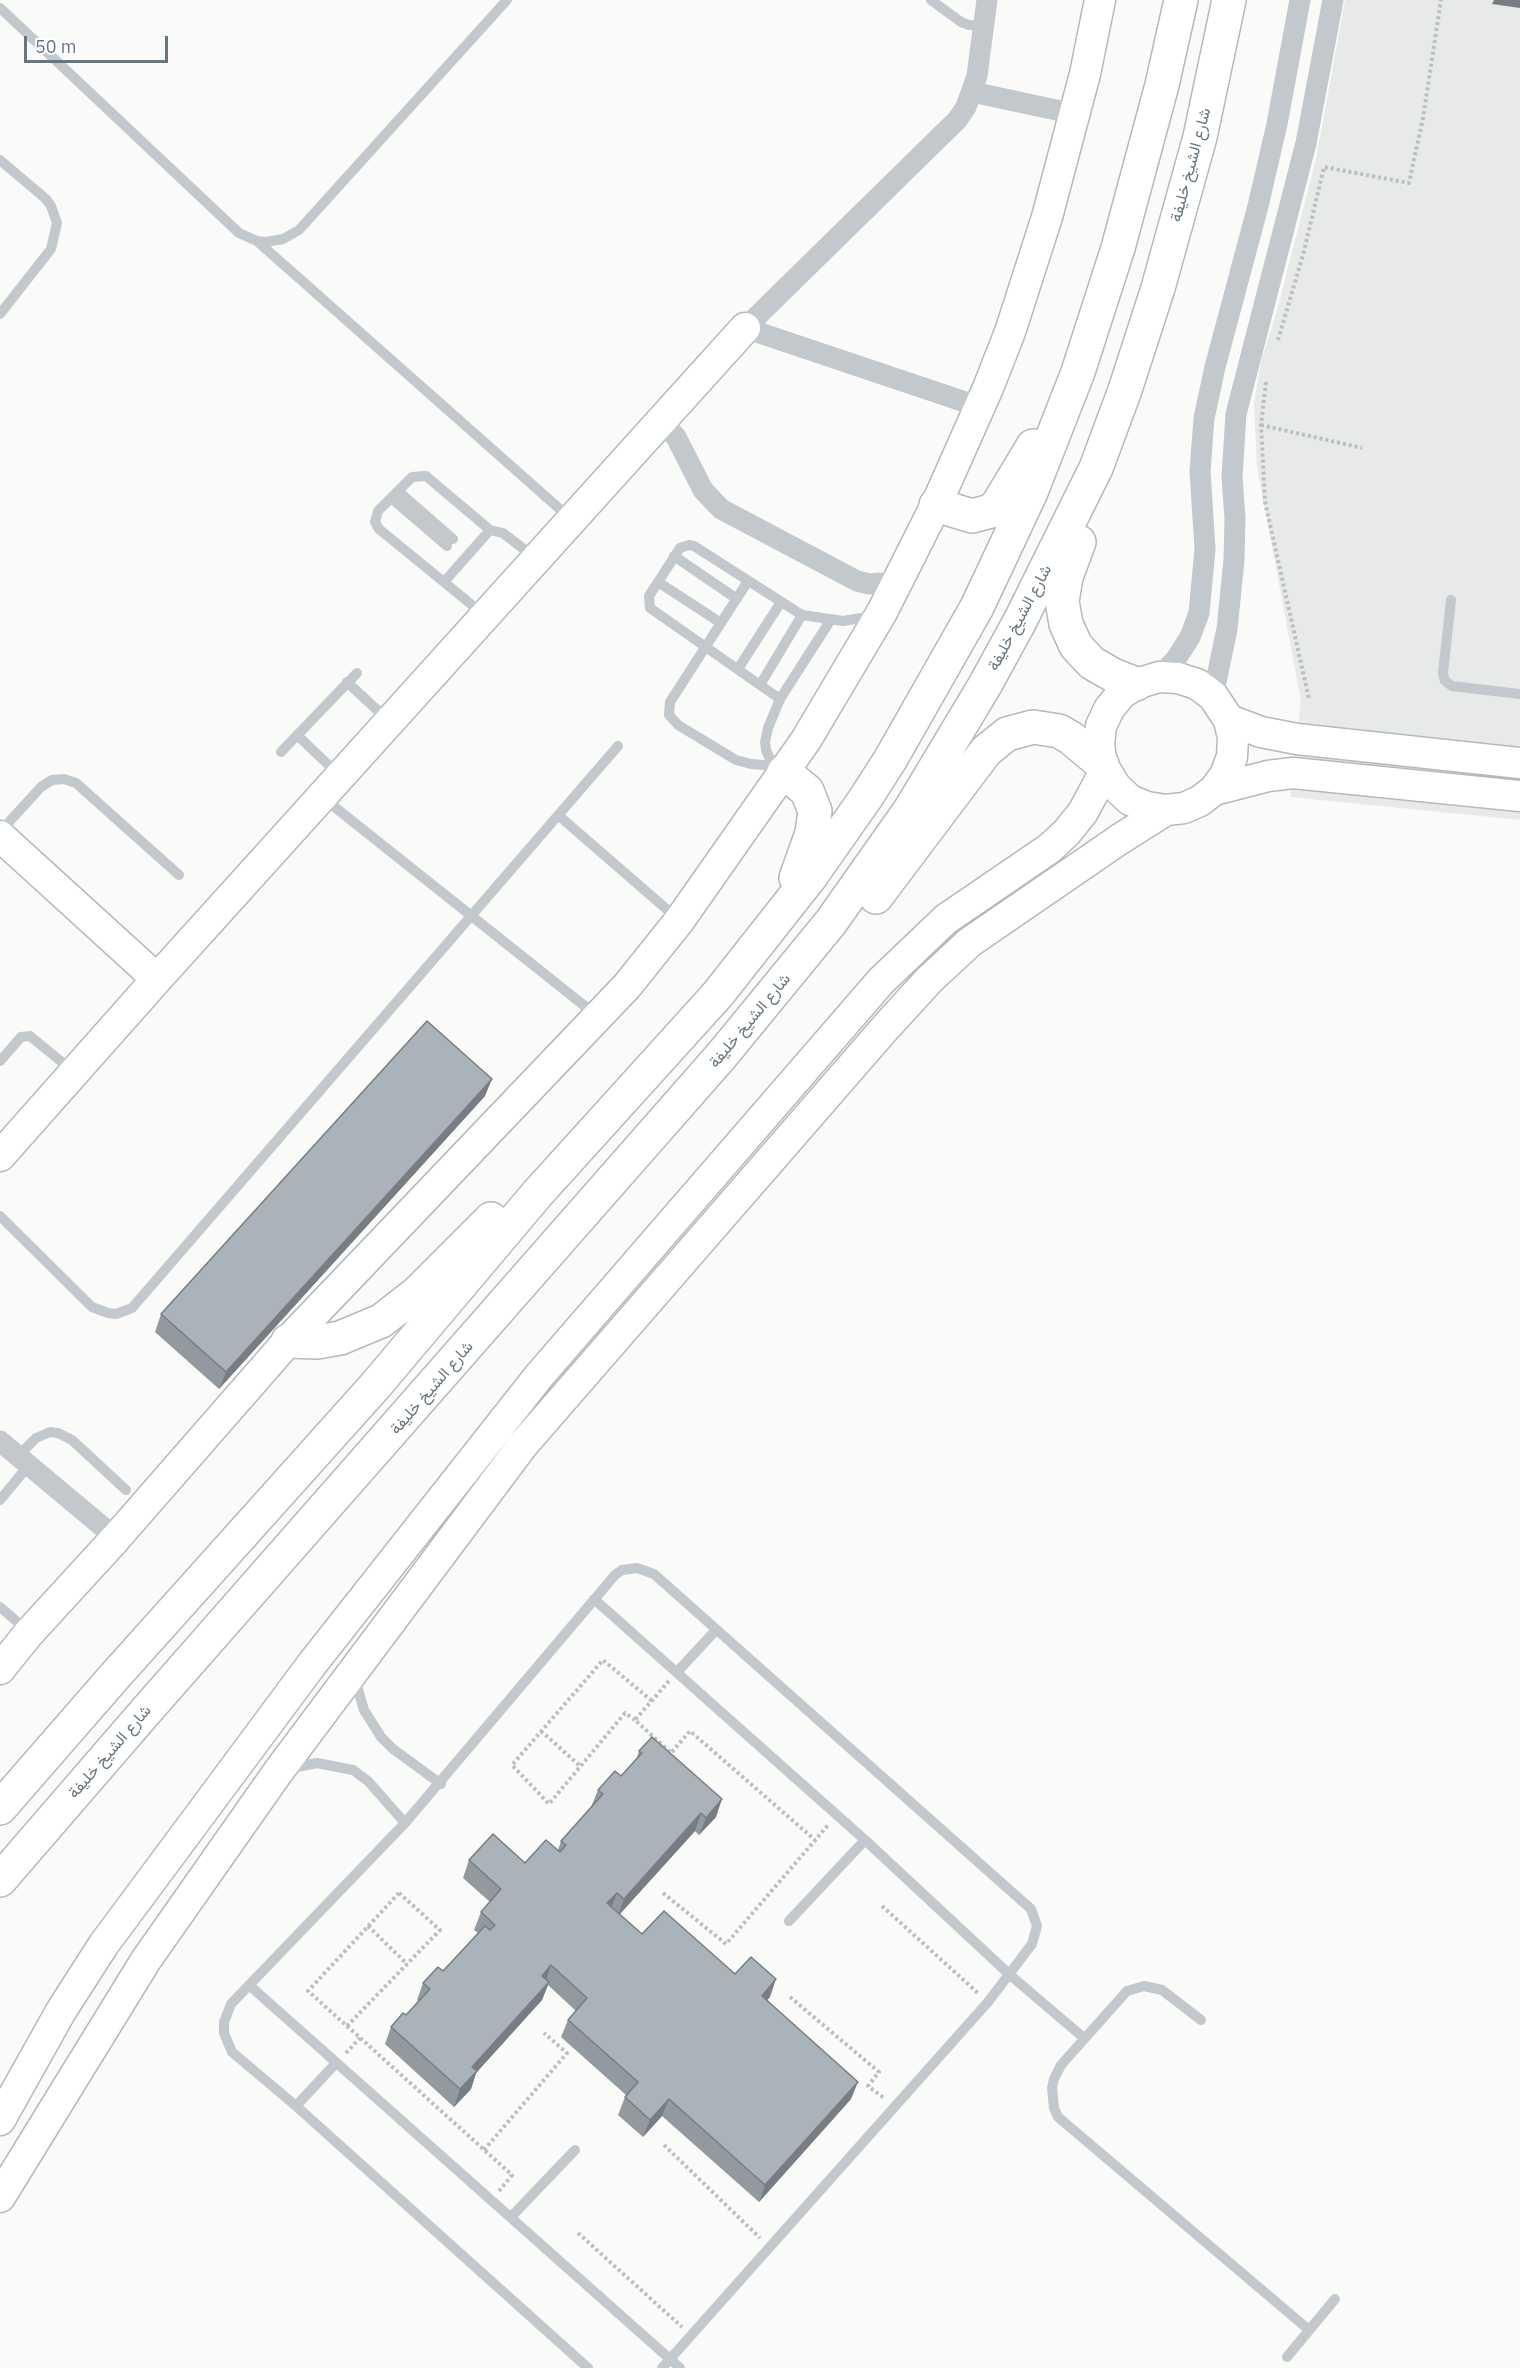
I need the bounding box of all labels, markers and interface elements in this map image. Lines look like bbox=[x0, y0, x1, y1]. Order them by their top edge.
scale bar bbox=[27, 24, 171, 62]
text: 50 m bbox=[35, 35, 77, 58]
street label: شارع الشيخ خليفة bbox=[1167, 106, 1215, 224]
street label: شارع الشيخ خليفة bbox=[984, 562, 1056, 674]
street label: شارع الشيخ خليفة bbox=[705, 970, 795, 1072]
street label: شارع الشيخ خليفة bbox=[386, 1338, 478, 1438]
street label: شارع الشيخ خليفة bbox=[64, 1702, 156, 1802]

